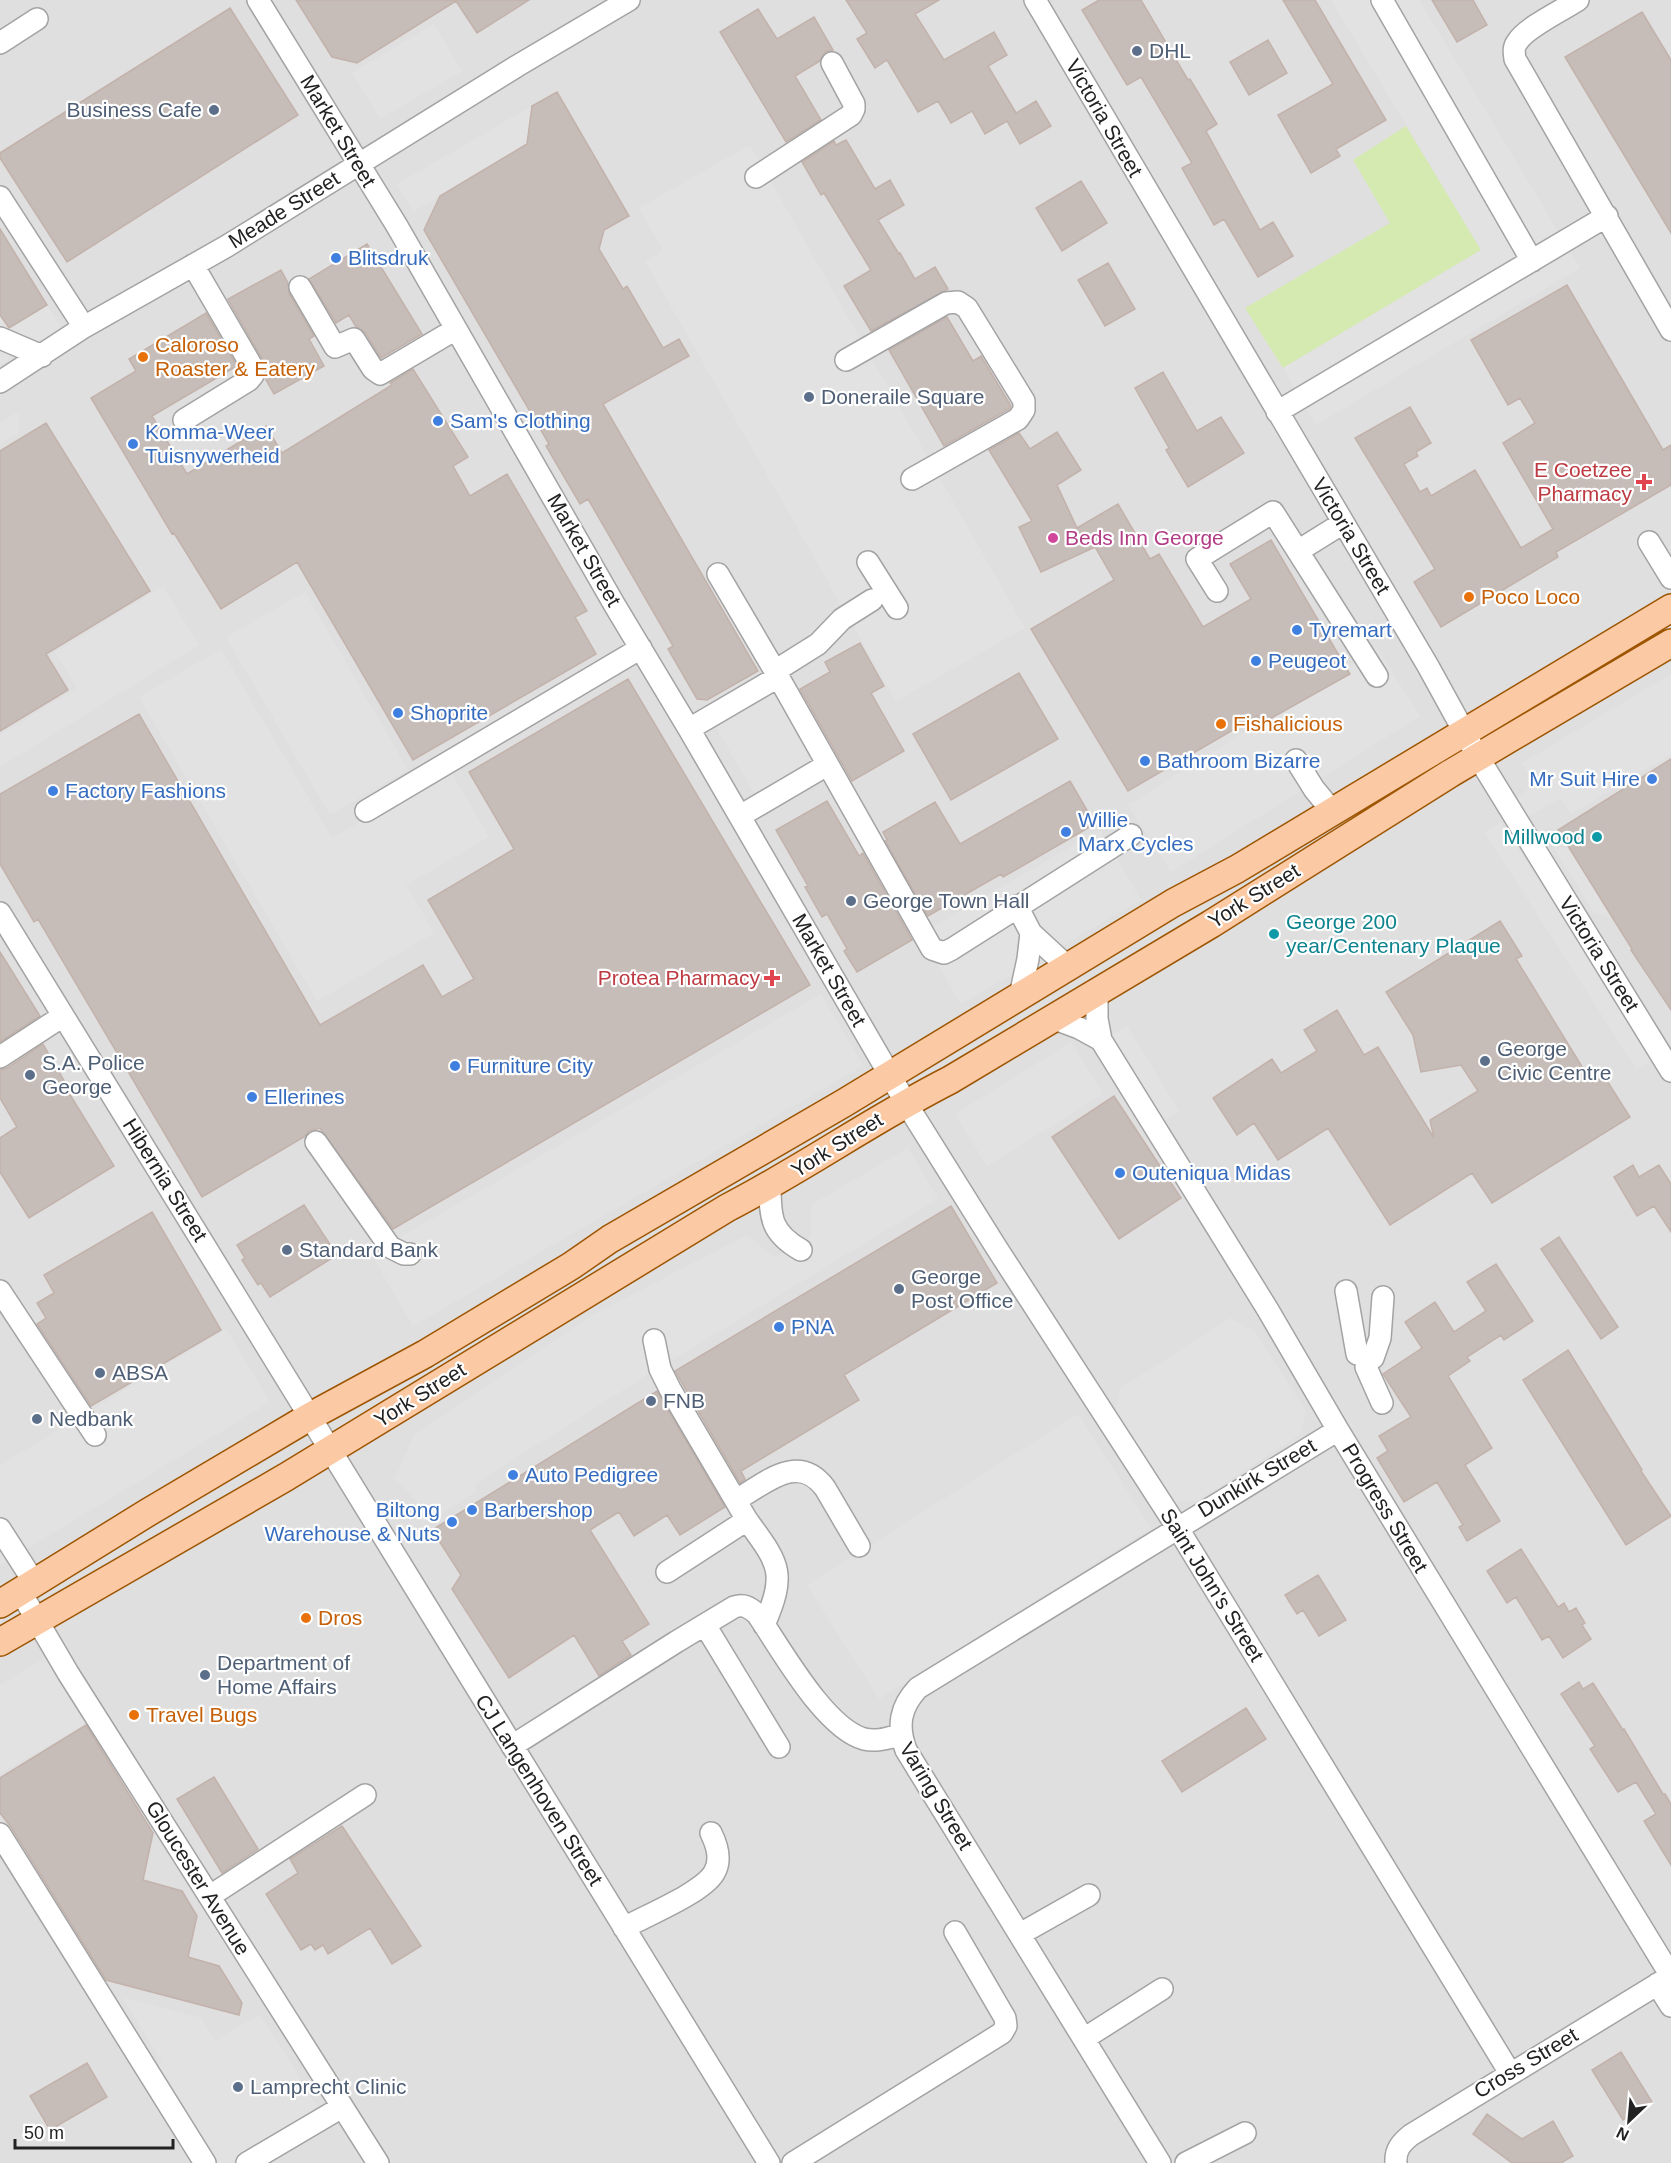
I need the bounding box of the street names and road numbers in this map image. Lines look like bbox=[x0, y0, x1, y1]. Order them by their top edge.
street label: Victoria Street bbox=[1062, 55, 1147, 181]
street label: Market Street bbox=[296, 71, 381, 191]
street label: Meade Street bbox=[224, 166, 343, 253]
street label: Victoria Street bbox=[1308, 473, 1395, 598]
street label: Market Street bbox=[543, 489, 626, 610]
street label: York Street bbox=[1204, 858, 1304, 933]
street label: Victoria Street bbox=[1555, 892, 1644, 1016]
street label: Market Street bbox=[788, 909, 871, 1030]
street label: York Street bbox=[787, 1107, 887, 1182]
street label: Hibernia Street bbox=[119, 1114, 212, 1245]
street label: York Street bbox=[370, 1357, 470, 1432]
street label: Dunkirk Street bbox=[1194, 1433, 1320, 1522]
street label: Progress Street bbox=[1338, 1439, 1433, 1576]
street label: Saint John's Street bbox=[1156, 1504, 1269, 1665]
street label: CJ Langenhoven Street bbox=[471, 1690, 608, 1890]
street label: Varing Street bbox=[895, 1738, 978, 1854]
street label: Gloucester Avenue bbox=[142, 1797, 255, 1959]
street label: Cross Street bbox=[1470, 2023, 1582, 2102]

